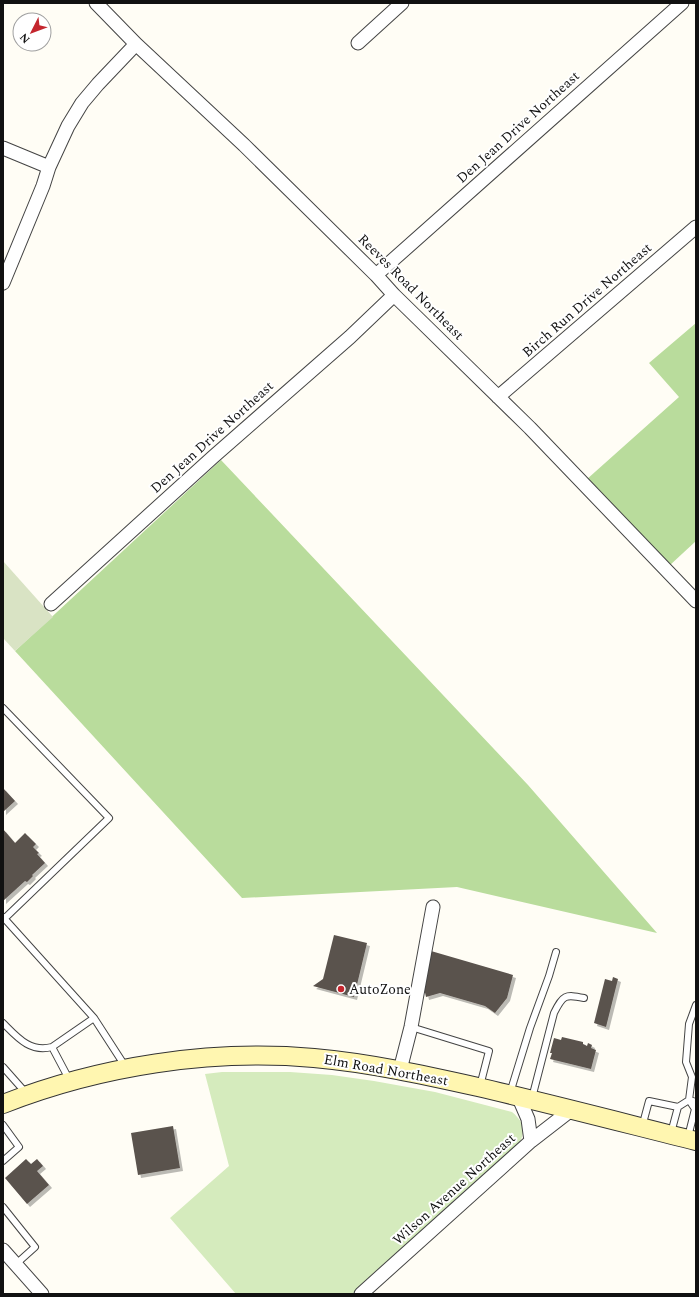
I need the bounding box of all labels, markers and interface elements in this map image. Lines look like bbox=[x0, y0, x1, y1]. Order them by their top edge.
north arrow bbox=[12, 12, 52, 52]
text: N bbox=[16, 29, 34, 47]
street label: Den Jean Drive Northeast bbox=[452, 66, 584, 188]
street label: Reeves Road Northeast bbox=[353, 229, 469, 345]
street label: Birch Run Drive Northeast bbox=[517, 238, 657, 362]
street label: Den Jean Drive Northeast bbox=[146, 376, 278, 498]
place label: AutoZone bbox=[349, 979, 411, 1000]
marker: AutoZone bbox=[336, 984, 346, 994]
street label: Elm Road Northeast bbox=[322, 1049, 450, 1091]
street label: Wilson Avenue Northeast bbox=[388, 1128, 520, 1250]

